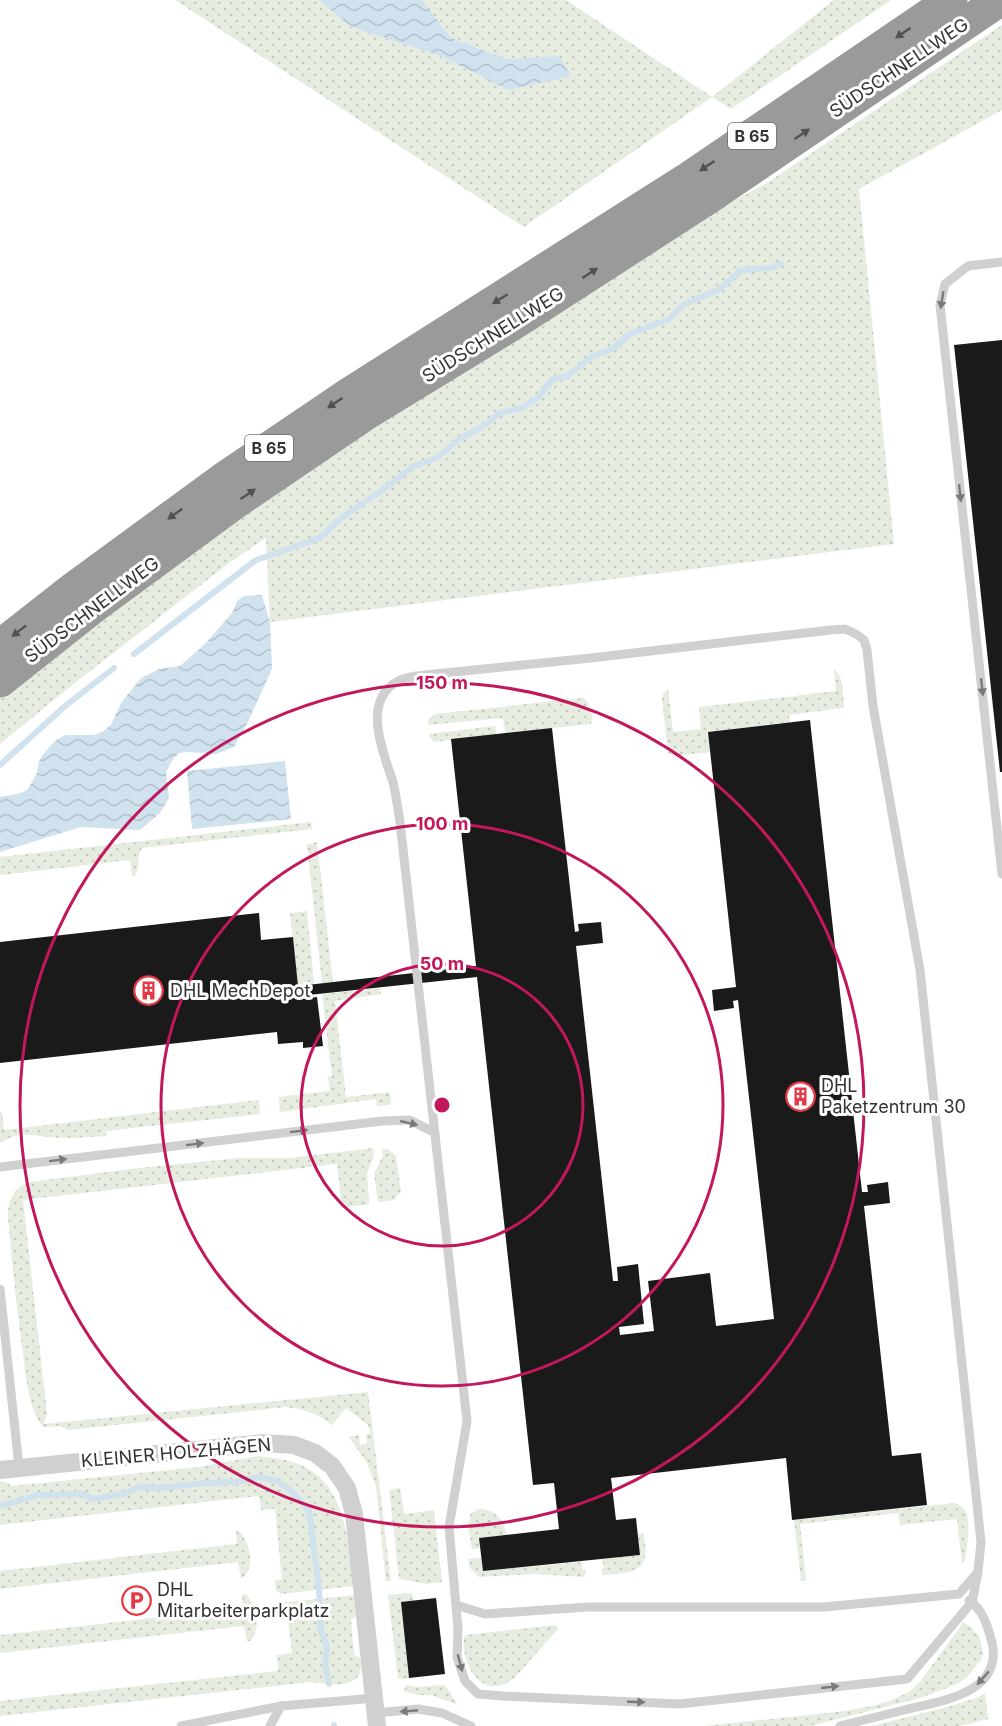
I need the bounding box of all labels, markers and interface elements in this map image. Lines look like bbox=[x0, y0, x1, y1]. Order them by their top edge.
street label: SÜDSCHNELLWEG bbox=[825, 13, 972, 122]
one-way arrow bbox=[895, 27, 911, 38]
road number: B 65 bbox=[728, 123, 776, 149]
one-way arrow bbox=[794, 128, 811, 139]
one-way arrow bbox=[699, 160, 715, 171]
one-way arrow bbox=[582, 268, 599, 279]
street label: SÜDSCHNELLWEG bbox=[418, 282, 567, 387]
one-way arrow bbox=[937, 290, 946, 309]
one-way arrow bbox=[492, 293, 508, 304]
one-way arrow bbox=[328, 397, 344, 409]
road number: B 65 bbox=[245, 435, 293, 461]
one-way arrow bbox=[956, 484, 965, 503]
one-way arrow bbox=[239, 488, 255, 500]
one-way arrow bbox=[167, 508, 183, 520]
street label: SÜDSCHNELLWEG bbox=[20, 551, 163, 667]
one-way arrow bbox=[11, 624, 27, 637]
text: 150 m bbox=[416, 672, 468, 693]
one-way arrow bbox=[977, 678, 986, 697]
text: 100 m bbox=[416, 813, 468, 834]
text: 50 m bbox=[420, 953, 464, 974]
building icon: DHL MechDepot bbox=[133, 975, 165, 1007]
place label: DHL MechDepot bbox=[170, 980, 311, 1001]
place label: DHL Paketzentrum 30 bbox=[821, 1075, 966, 1117]
building icon: DHL Paketzentrum 30 bbox=[784, 1080, 816, 1112]
centre of rings bbox=[432, 1095, 452, 1115]
one-way arrow bbox=[400, 1118, 419, 1128]
one-way arrow bbox=[289, 1126, 308, 1136]
one-way arrow bbox=[186, 1139, 205, 1148]
one-way arrow bbox=[49, 1156, 68, 1165]
street label: KLEINER HOLZHÄGEN bbox=[80, 1433, 272, 1471]
place label: DHL Mitarbeiterparkplatz bbox=[157, 1579, 329, 1621]
parking icon: DHL Mitarbeiterparkplatz bbox=[120, 1584, 152, 1616]
one-way arrow bbox=[456, 1654, 465, 1672]
one-way arrow bbox=[976, 1670, 989, 1686]
one-way arrow bbox=[821, 1683, 840, 1692]
one-way arrow bbox=[627, 1697, 646, 1706]
one-way arrow bbox=[400, 1706, 419, 1715]

